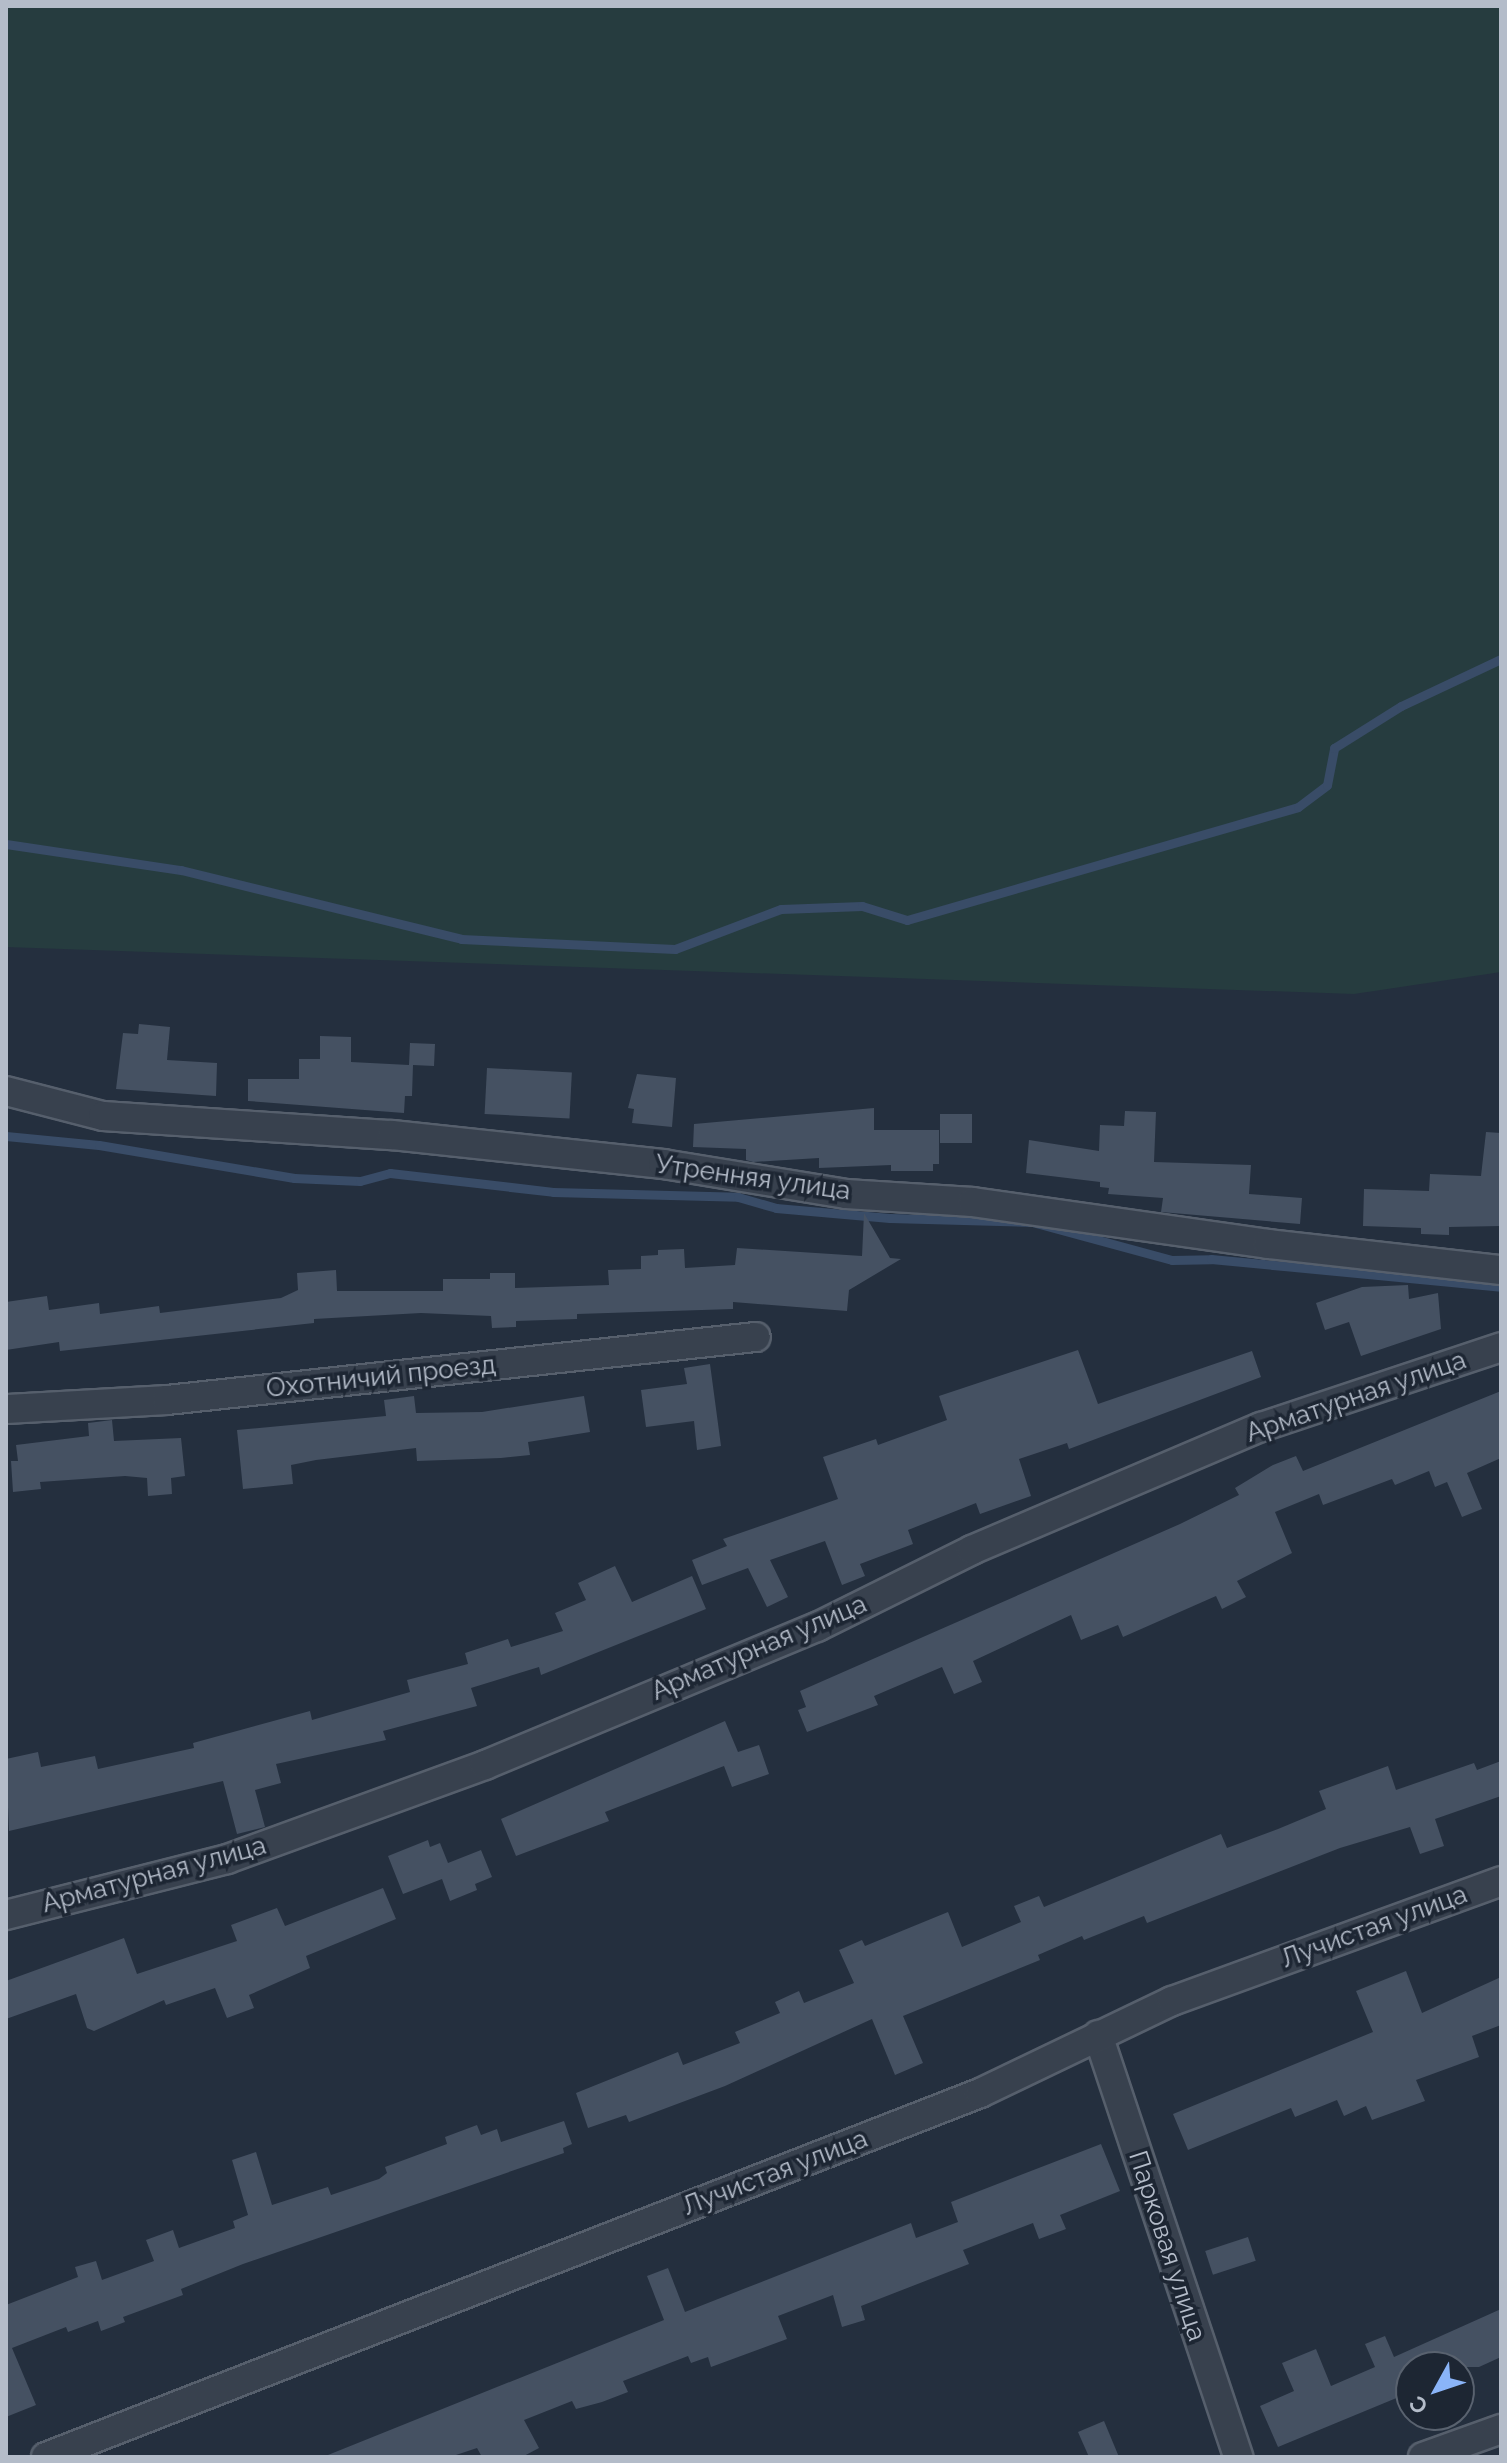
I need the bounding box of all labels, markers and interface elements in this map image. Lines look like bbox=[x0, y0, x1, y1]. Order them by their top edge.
street label: Утренняя улица bbox=[653, 1149, 853, 1207]
street label: Арматурная улица bbox=[1242, 1345, 1470, 1449]
street label: Охотничий проезд bbox=[265, 1349, 497, 1405]
street label: Арматурная улица bbox=[646, 1588, 872, 1708]
street label: Арматурная улица bbox=[38, 1830, 270, 1920]
street label: Лучистая улица bbox=[1276, 1879, 1472, 1975]
street label: Лучистая улица bbox=[678, 2123, 872, 2223]
street label: Парковая улица bbox=[1121, 2147, 1213, 2345]
north arrow bbox=[1395, 2351, 1475, 2431]
text: С bbox=[1403, 2391, 1433, 2419]

